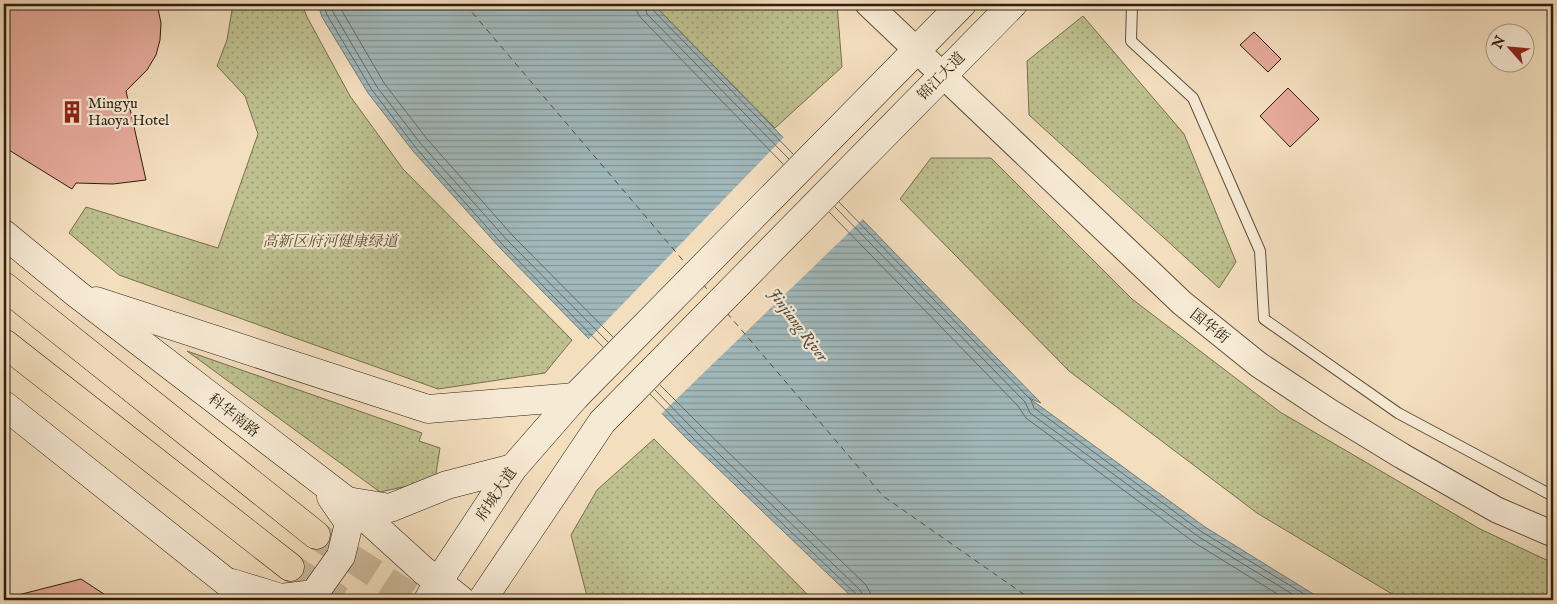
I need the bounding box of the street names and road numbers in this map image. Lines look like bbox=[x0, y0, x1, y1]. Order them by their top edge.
street label: 锦江大道 bbox=[914, 48, 969, 105]
street label: 国华街 bbox=[1186, 305, 1233, 348]
street label: 科华南路 bbox=[204, 389, 263, 441]
street label: 府城大道 bbox=[472, 464, 521, 524]

